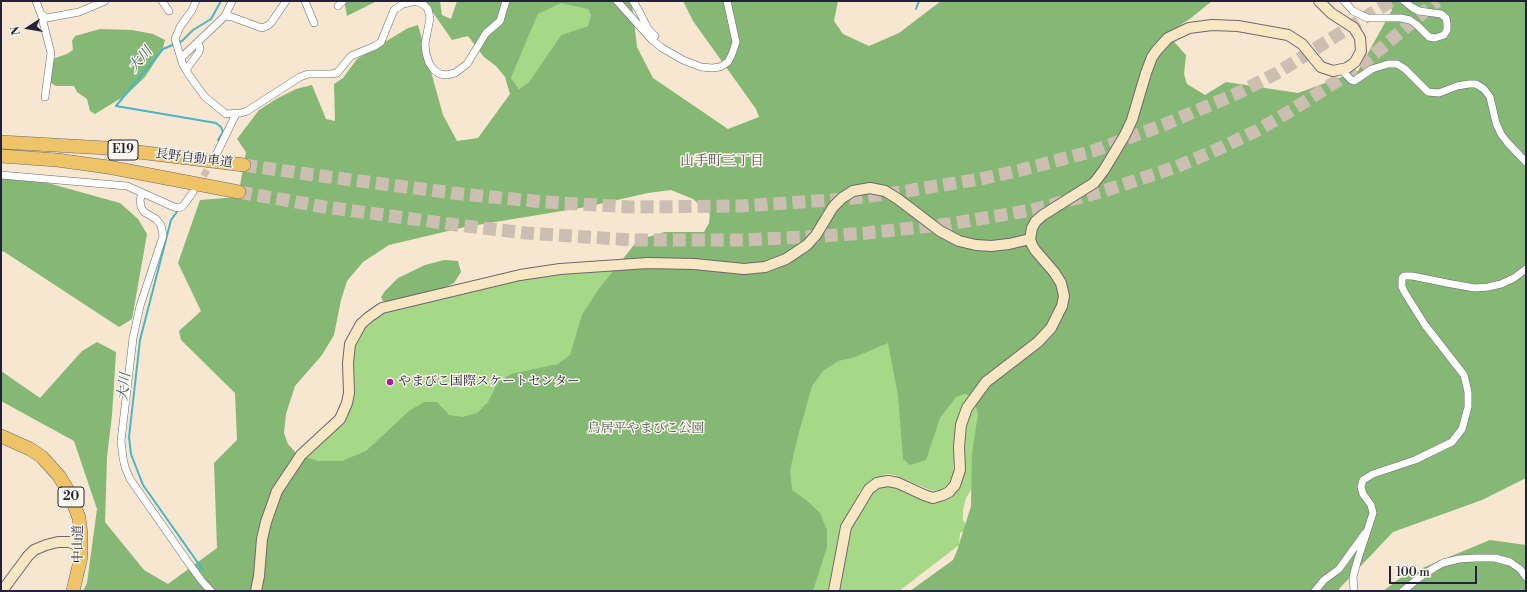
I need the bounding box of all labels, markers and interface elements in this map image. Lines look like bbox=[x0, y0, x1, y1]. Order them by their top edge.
north arrow bbox=[8, 8, 48, 48]
text: N bbox=[9, 25, 24, 36]
water label: 大川 bbox=[126, 44, 156, 76]
road number: E19 bbox=[108, 140, 138, 160]
street label: 長野自動車道 bbox=[154, 147, 234, 171]
district label: 山手町三丁目 bbox=[680, 154, 764, 170]
water label: 大川 bbox=[115, 372, 135, 402]
place label: やまびこ国際スケートセンター bbox=[398, 374, 580, 390]
marker: やまびこ国際スケートセンター bbox=[385, 377, 395, 387]
park label: 鳥居平やまびこ公園 bbox=[588, 421, 704, 437]
road number: 20 bbox=[58, 487, 84, 507]
street label: 中山道 bbox=[71, 525, 87, 563]
scale bar bbox=[1391, 558, 1479, 584]
text: 100 m bbox=[1396, 565, 1430, 580]

